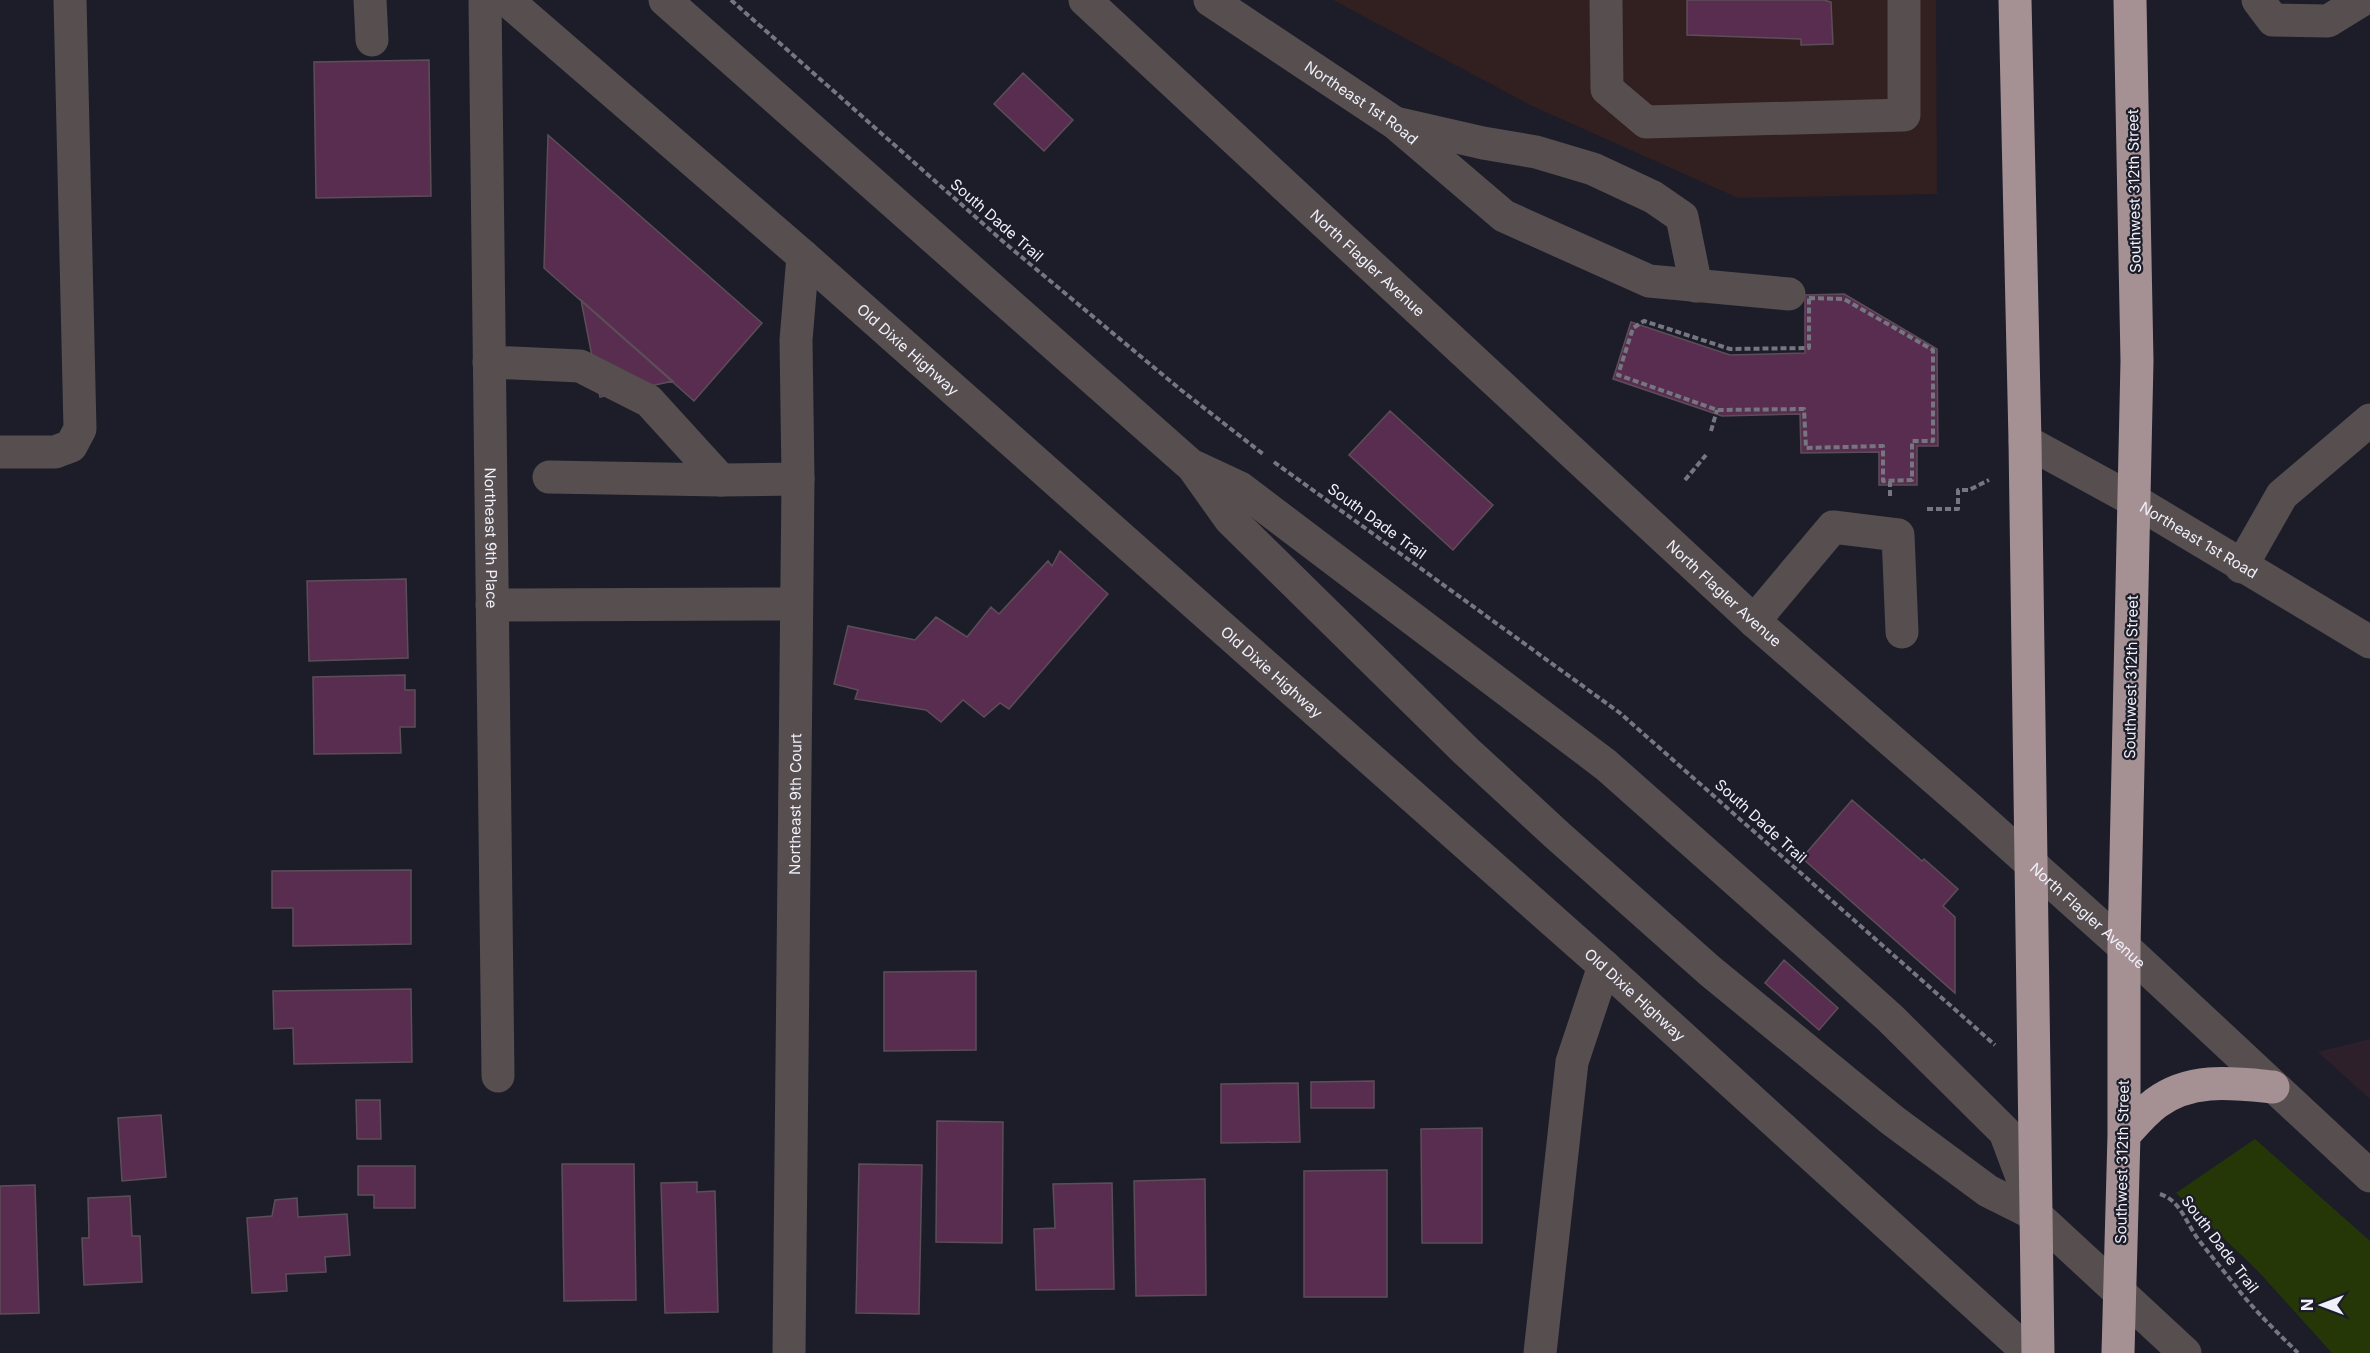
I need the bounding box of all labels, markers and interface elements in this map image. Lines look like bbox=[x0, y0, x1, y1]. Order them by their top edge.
street label: Northeast 1st Road bbox=[1301, 56, 1422, 148]
street label: Southwest 312th Street bbox=[2123, 109, 2145, 273]
street label: South Dade Trail bbox=[947, 174, 1047, 266]
street label: North Flagler Avenue bbox=[1307, 205, 1429, 320]
street label: Old Dixie Highway bbox=[853, 299, 963, 400]
street label: Northeast 9th Place bbox=[481, 467, 502, 609]
street label: South Dade Trail bbox=[1324, 479, 1430, 563]
street label: Northeast 1st Road bbox=[2137, 497, 2261, 582]
street label: North Flagler Avenue bbox=[1663, 535, 1786, 650]
street label: Southwest 312th Street bbox=[2120, 595, 2142, 759]
street label: Old Dixie Highway bbox=[1217, 622, 1327, 722]
street label: Northeast 9th Court bbox=[784, 733, 805, 875]
street label: South Dade Trail bbox=[1711, 775, 1811, 867]
street label: North Flagler Avenue bbox=[2026, 858, 2150, 972]
street label: Old Dixie Highway bbox=[1581, 944, 1690, 1046]
street label: Southwest 312th Street bbox=[2111, 1080, 2133, 1244]
street label: South Dade Trail bbox=[2177, 1192, 2263, 1296]
north arrow bbox=[2292, 1275, 2352, 1335]
text: N bbox=[2297, 1299, 2317, 1311]

